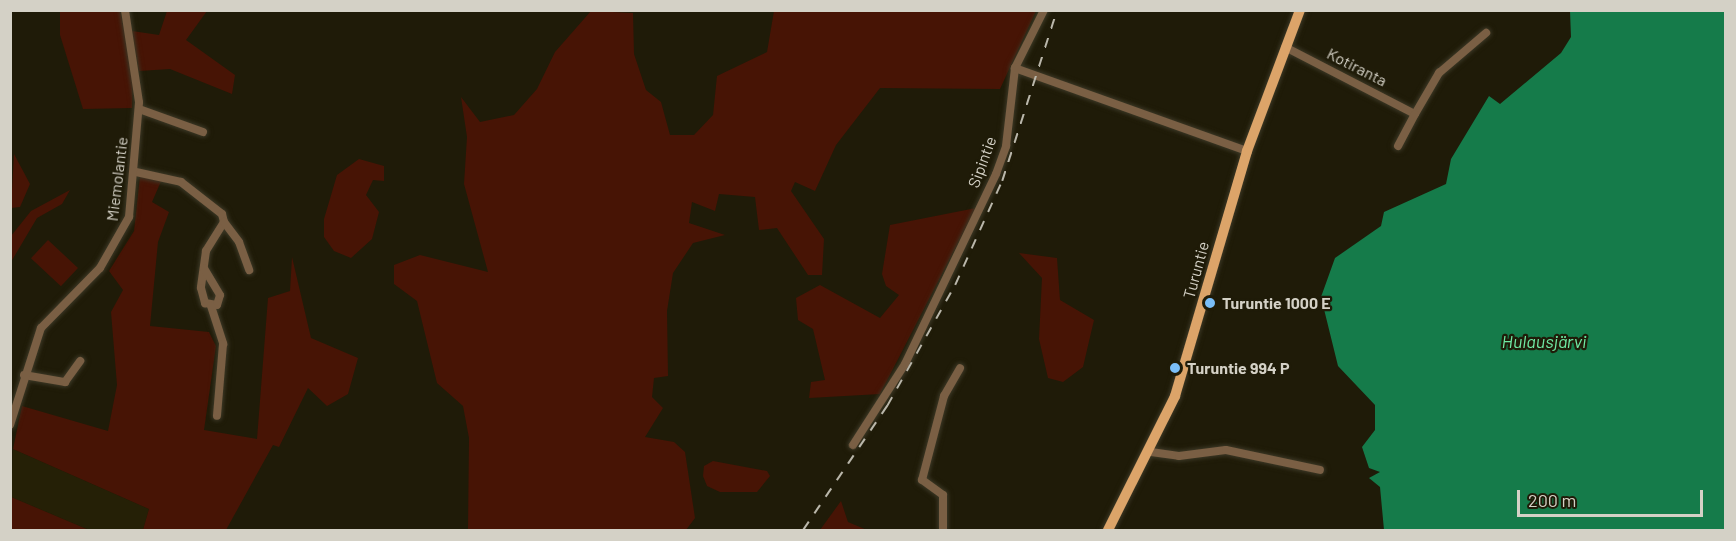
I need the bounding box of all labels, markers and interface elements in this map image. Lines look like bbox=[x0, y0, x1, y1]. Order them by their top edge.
street label: Kotiranta bbox=[1324, 44, 1390, 90]
street label: Sipintie bbox=[964, 134, 1000, 190]
street label: Miemolantie bbox=[102, 136, 132, 222]
street label: Turuntie bbox=[1179, 239, 1213, 301]
place label: Turuntie 1000 E bbox=[1222, 293, 1331, 313]
marker: Turuntie 1000 E bbox=[1203, 296, 1217, 310]
water label: Hulausjärvi bbox=[1502, 330, 1586, 352]
place label: Turuntie 994 P bbox=[1187, 358, 1289, 378]
marker: Turuntie 994 P bbox=[1168, 361, 1182, 375]
scale bar bbox=[1520, 478, 1706, 516]
text: 200 m bbox=[1528, 489, 1576, 511]

